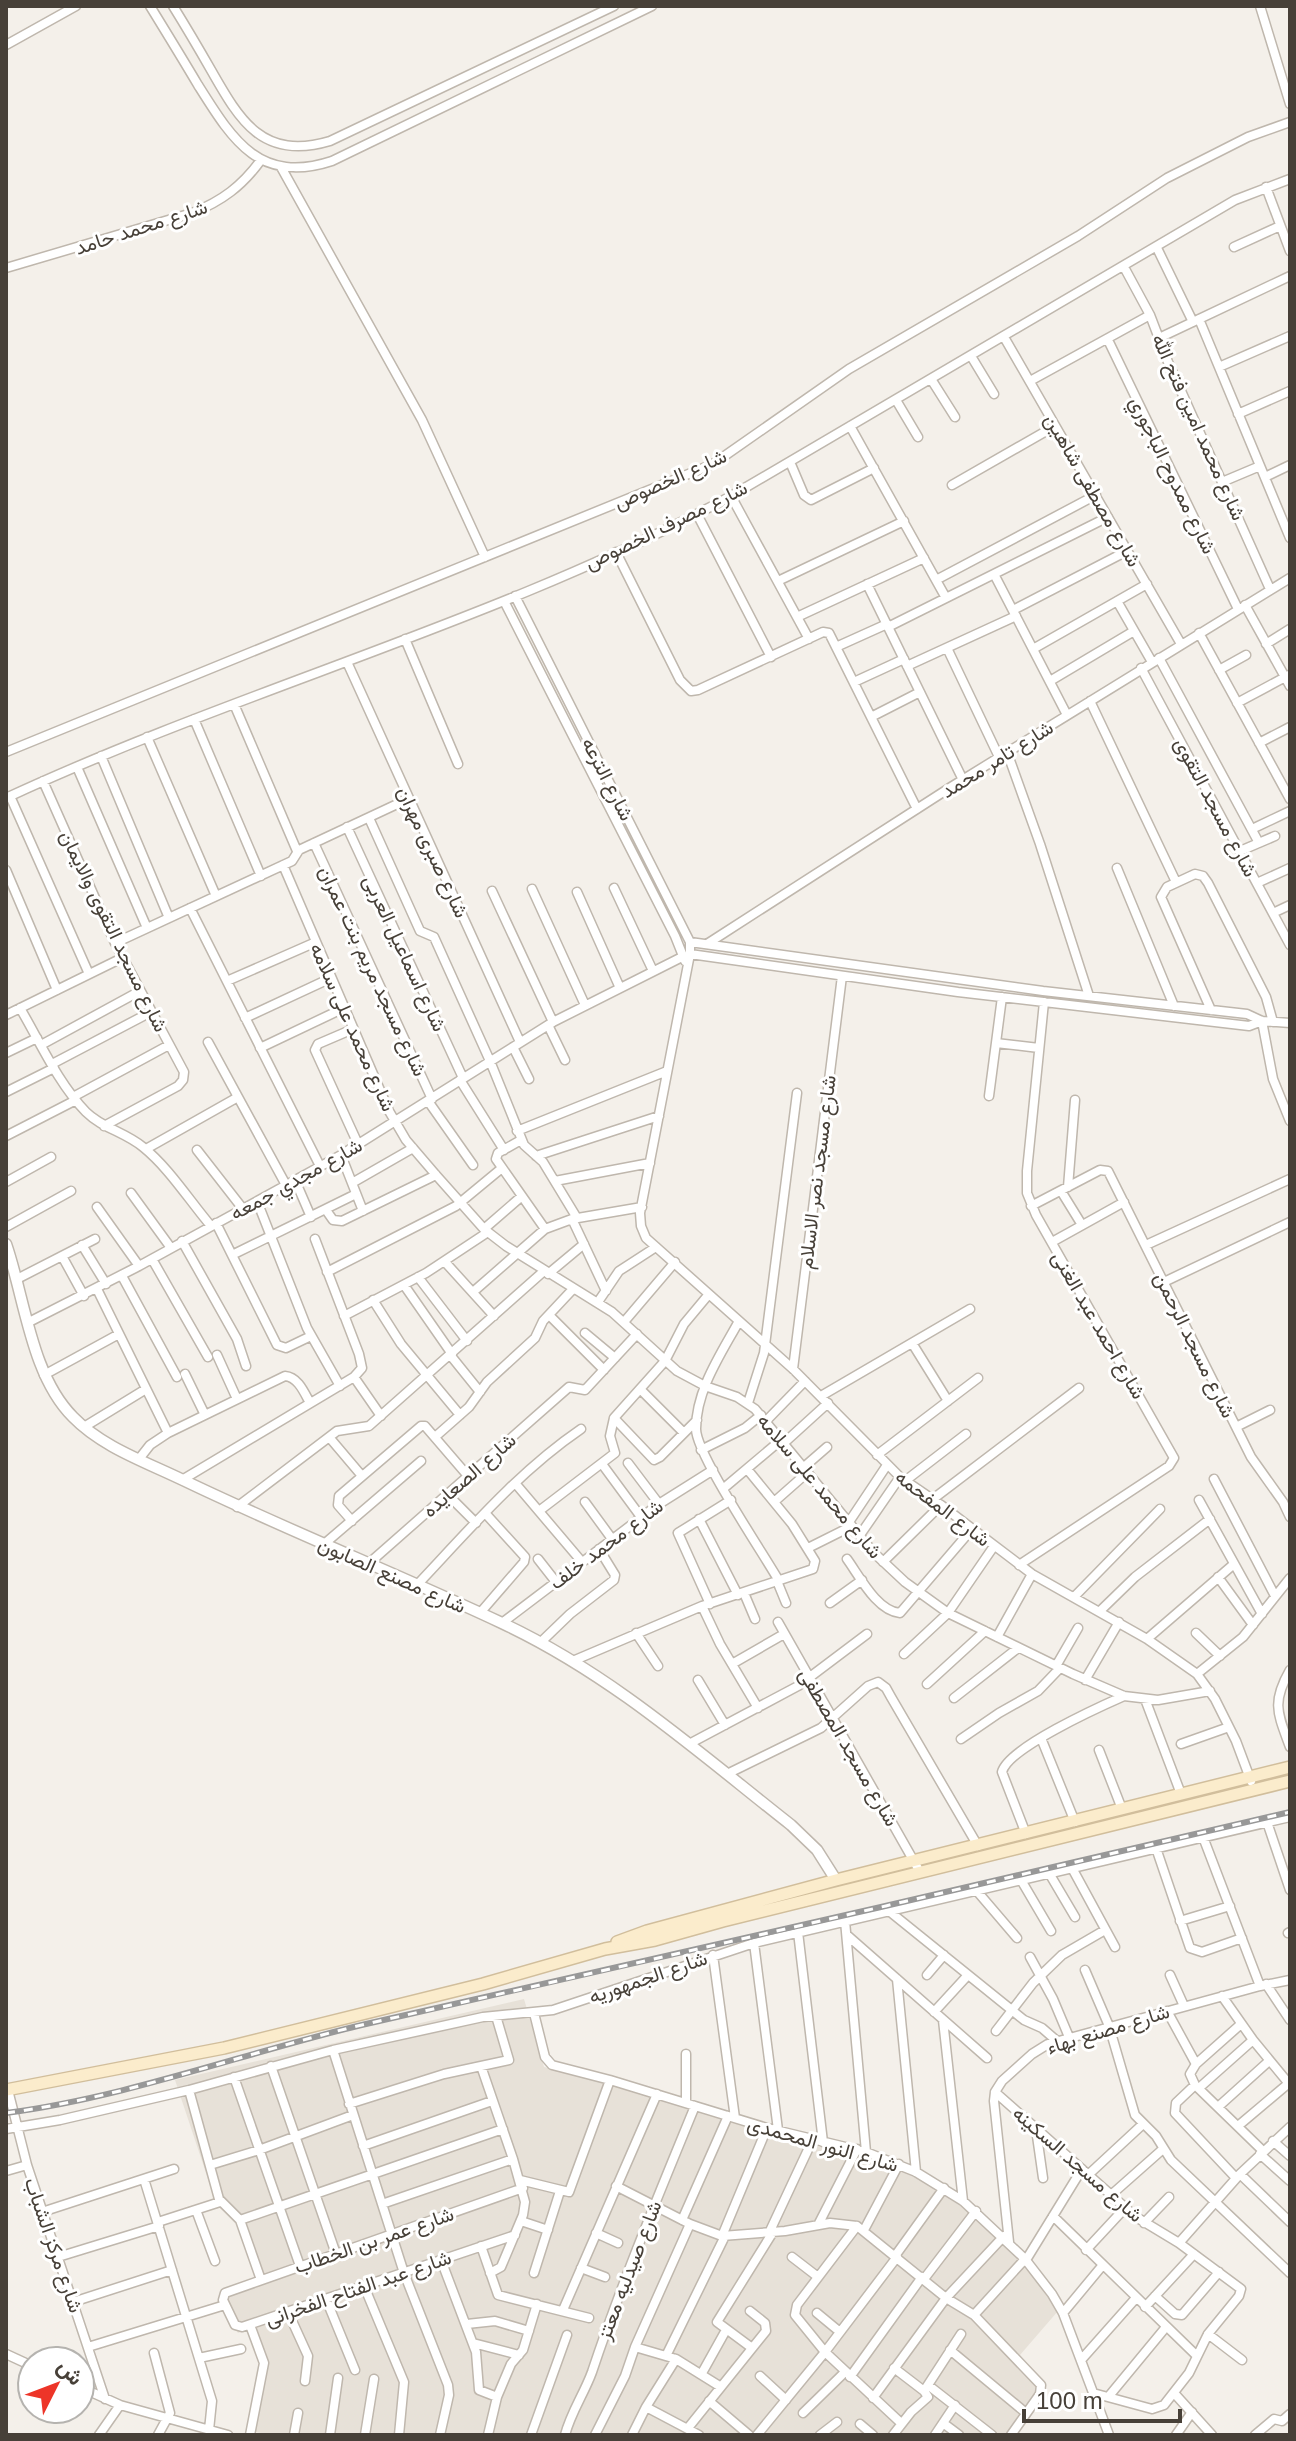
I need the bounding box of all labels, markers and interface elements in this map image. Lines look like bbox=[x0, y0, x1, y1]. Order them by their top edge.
street label: شارع محمد حامد bbox=[72, 195, 211, 262]
street label: شارع محمد امين فتح الله bbox=[1145, 330, 1251, 525]
street label: شارع ممدوح الباجوري bbox=[1120, 393, 1221, 560]
street label: شارع مصطفى شاهين bbox=[1038, 410, 1146, 572]
street label: شارع الخصوص bbox=[610, 444, 731, 516]
street label: شارع مصرف الخصوص bbox=[581, 476, 752, 577]
street label: شارع تامر محمد bbox=[937, 716, 1059, 805]
street label: شارع الترعه bbox=[575, 734, 638, 826]
street label: شارع مسجد التقوى bbox=[1167, 734, 1262, 882]
street label: شارع صبرى مهران bbox=[390, 783, 473, 922]
street label: شارع مسجد التقوى والايمان bbox=[53, 827, 172, 1036]
street label: شارع مسجد مريم بنت عمران bbox=[312, 862, 431, 1081]
street label: شارع اسماعيل العربى bbox=[356, 871, 451, 1036]
street label: شارع محمد على سلامه bbox=[303, 939, 400, 1116]
street label: شارع مسجد نصر الاسلام bbox=[794, 1074, 843, 1271]
street label: شارع مجدي جمعه bbox=[226, 1134, 369, 1230]
street label: شارع احمد عبد الغنى bbox=[1045, 1247, 1150, 1404]
street label: شارع مسجد الرحمن bbox=[1148, 1269, 1240, 1423]
street label: شارع محمد على سلامه bbox=[751, 1409, 887, 1565]
street label: شارع الصعايده bbox=[418, 1429, 522, 1524]
street label: شارع المفحمه bbox=[889, 1465, 995, 1553]
street label: شارع محمد خلف bbox=[545, 1494, 669, 1596]
street label: شارع مصنع الصابون bbox=[314, 1533, 469, 1620]
street label: شارع مسجد المصطفى bbox=[792, 1664, 903, 1831]
street label: شارع الجمهوريه bbox=[586, 1946, 711, 2010]
street label: شارع مصنع بهاء bbox=[1044, 2000, 1173, 2061]
street label: شارع مسجد السكينه bbox=[1007, 2102, 1147, 2229]
street label: شارع النور المحمدى bbox=[744, 2112, 901, 2179]
street label: شارع مركز الشباب bbox=[18, 2175, 87, 2316]
street label: شارع صيدليه معتز bbox=[592, 2198, 668, 2344]
street label: شارع عمر بن الخطاب bbox=[291, 2202, 458, 2280]
street label: شارع عبد الفتاح الفخرانى bbox=[262, 2246, 455, 2333]
north arrow bbox=[16, 2345, 96, 2425]
text: ش bbox=[52, 2354, 89, 2391]
scale bar bbox=[1024, 2373, 1180, 2423]
text: 100 m bbox=[1036, 2387, 1103, 2414]

